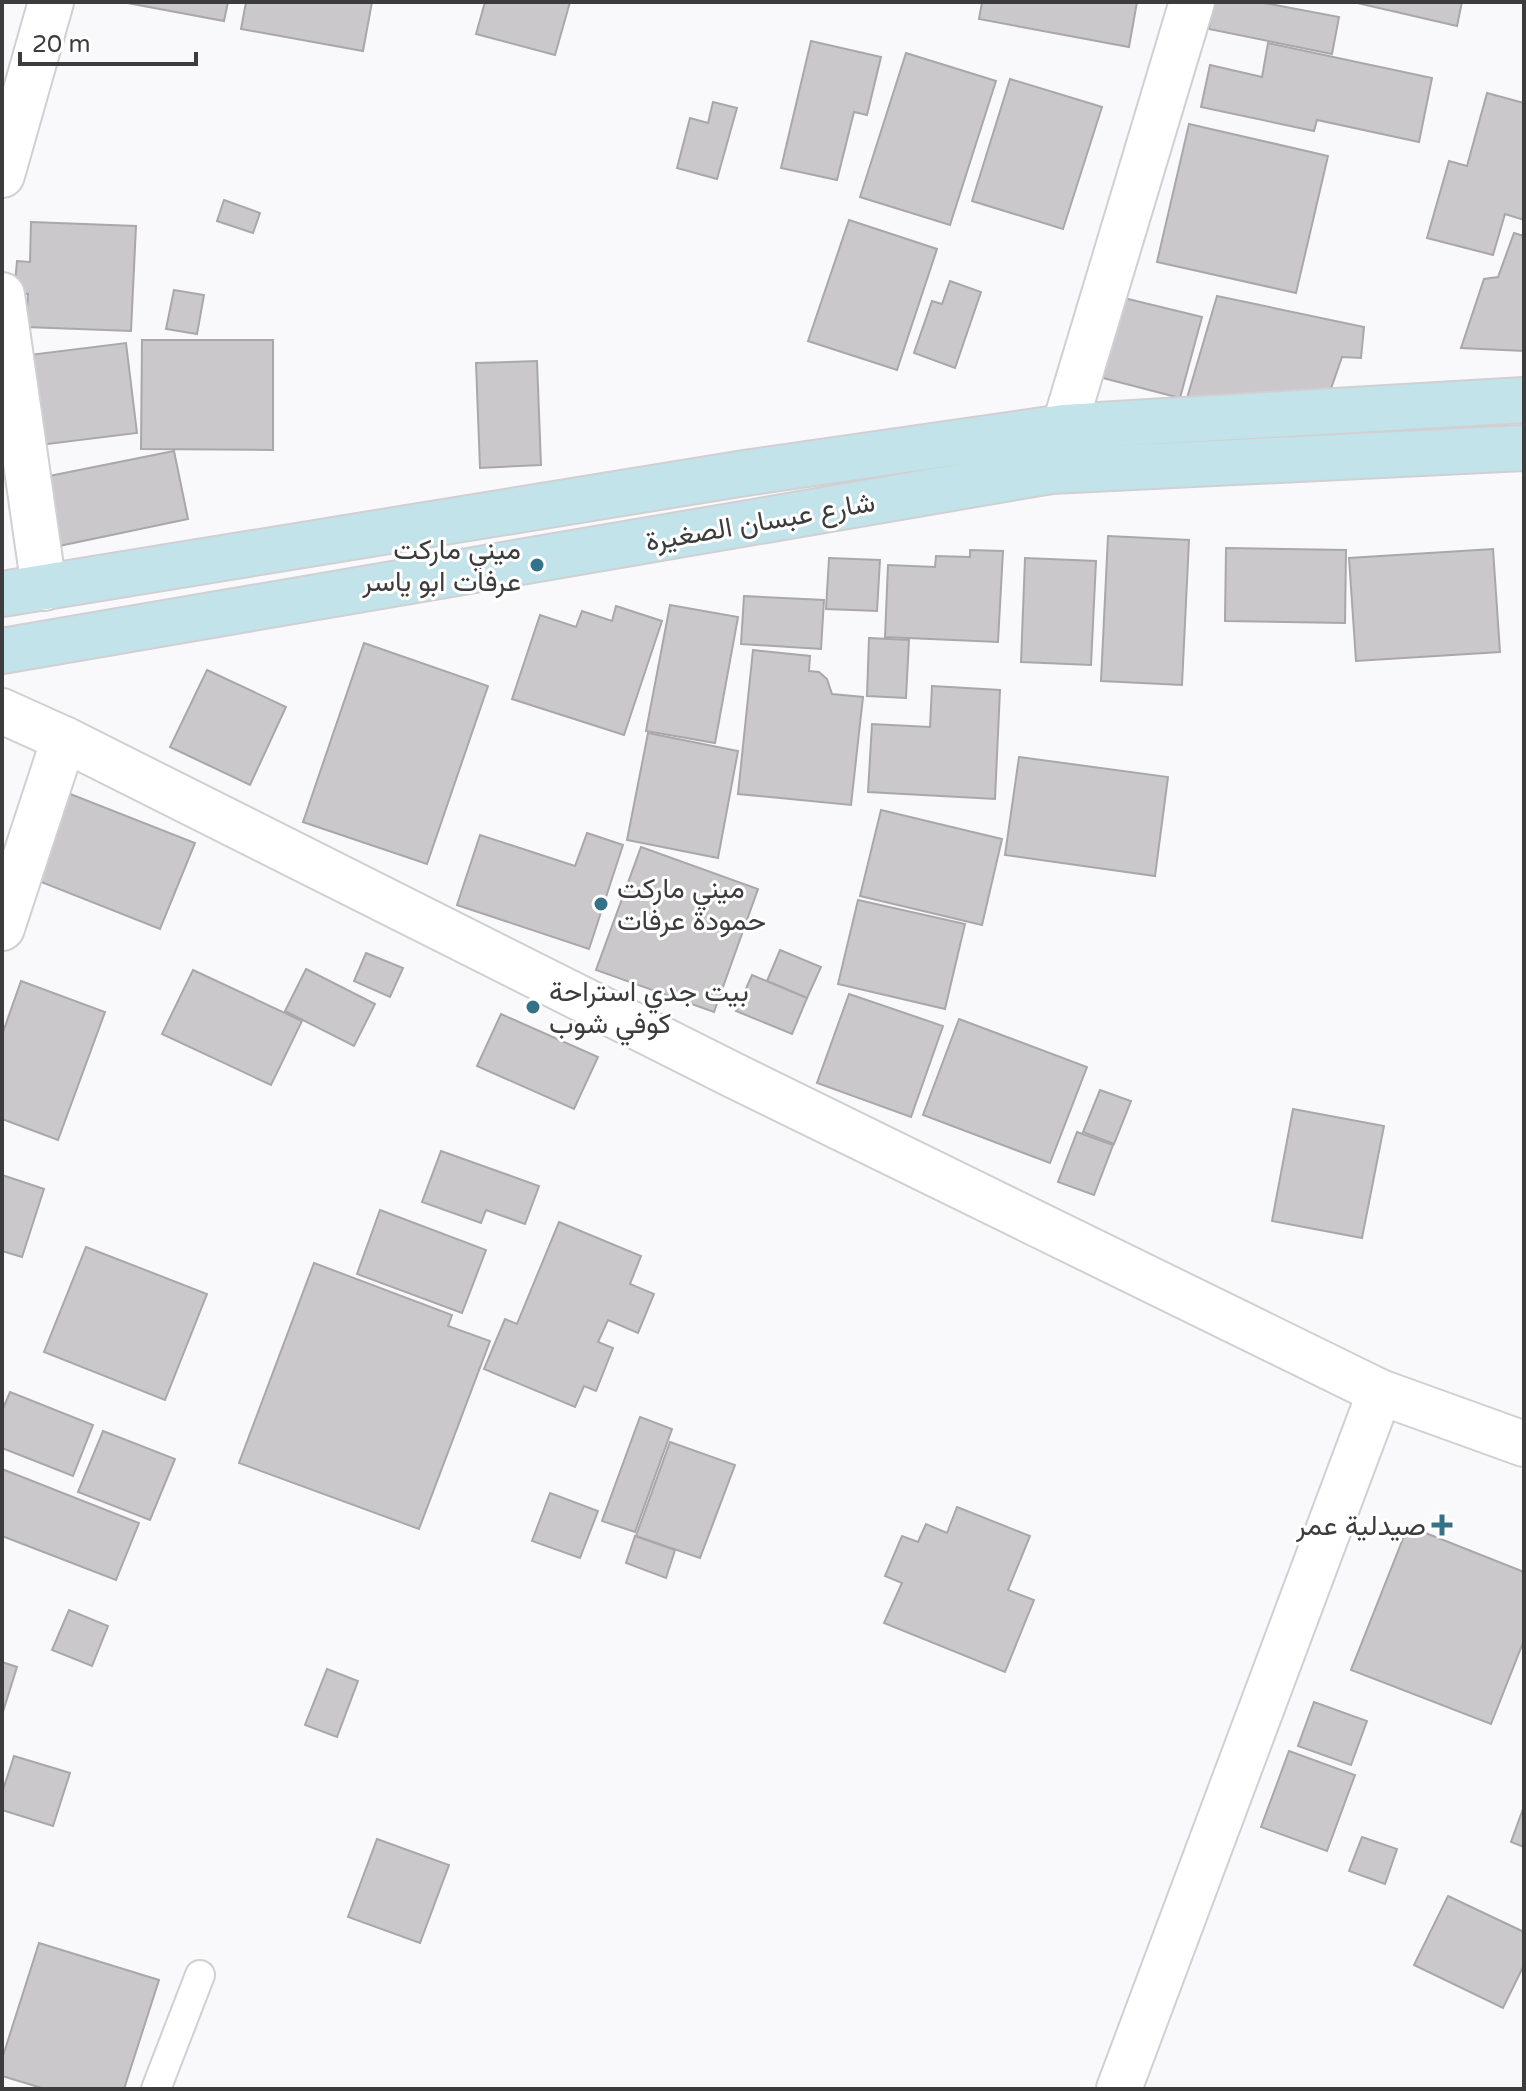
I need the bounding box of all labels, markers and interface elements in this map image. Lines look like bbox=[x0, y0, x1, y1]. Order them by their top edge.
scale bar bbox=[20, 16, 196, 66]
text: 20 m bbox=[32, 30, 90, 59]
street label: شارع عبسان الصغيرة bbox=[643, 485, 878, 560]
place label: ميني ماركت عرفات ابو ياسر bbox=[361, 533, 521, 599]
marker: ميني ماركت عرفات ابو ياسر bbox=[528, 556, 546, 574]
place label: ميني ماركت حمودة عرفات bbox=[617, 872, 766, 938]
marker: ميني ماركت حمودة عرفات bbox=[592, 895, 610, 913]
place label: بيت جدي استراحة كوفي شوب bbox=[549, 975, 749, 1046]
marker: بيت جدي استراحة كوفي شوب bbox=[524, 998, 542, 1016]
place label: صيدلية عمر bbox=[1295, 1509, 1426, 1543]
marker: صيدلية عمر bbox=[1433, 1516, 1451, 1534]

